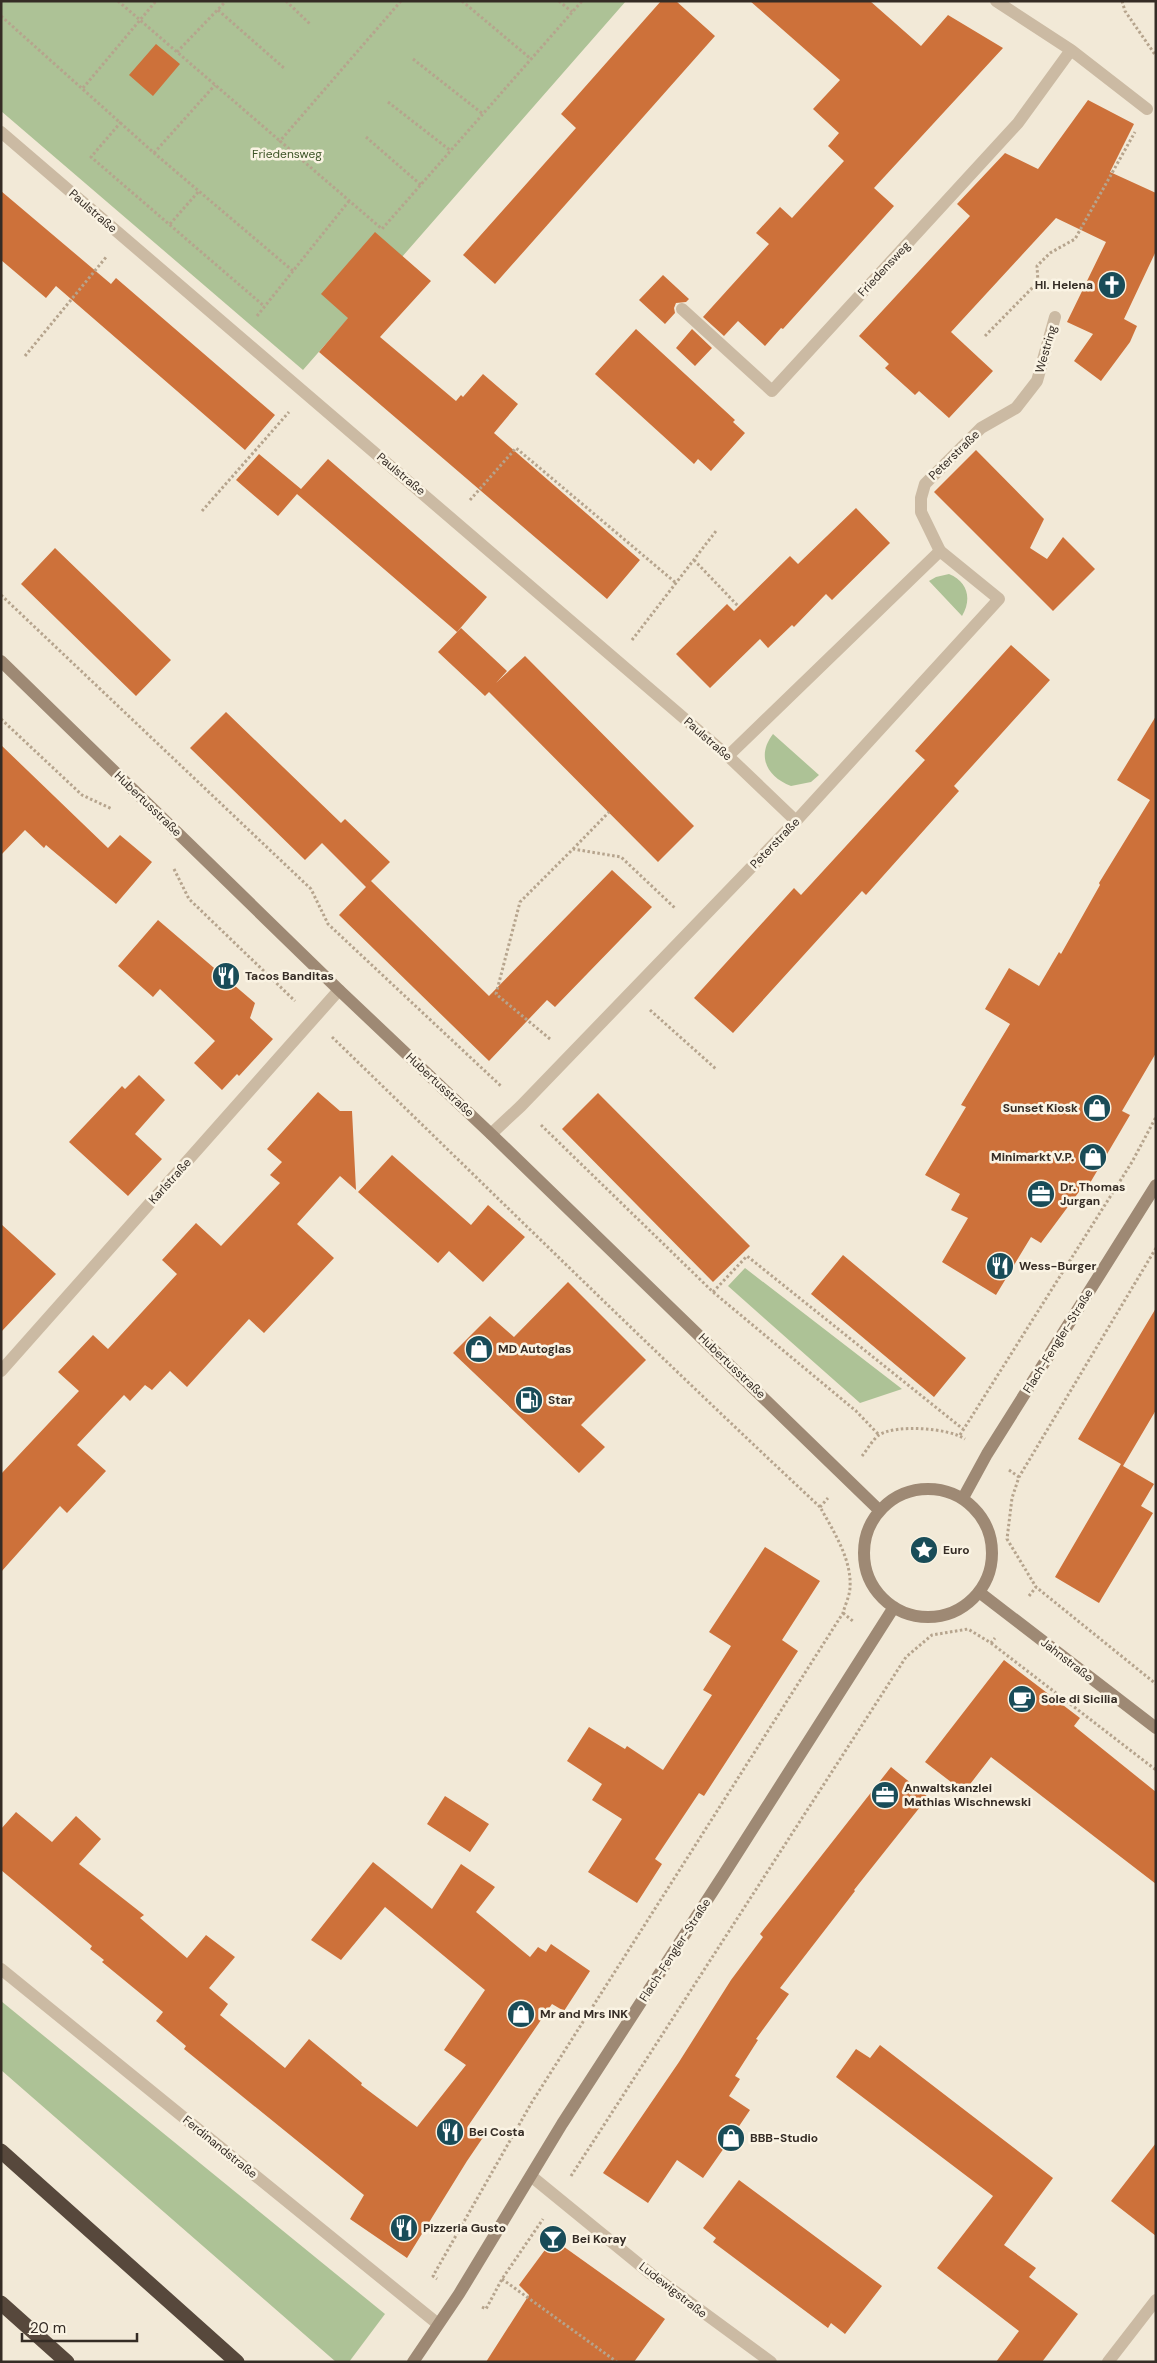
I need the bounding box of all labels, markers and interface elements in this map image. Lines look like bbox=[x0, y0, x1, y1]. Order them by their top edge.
park label: Friedensweg bbox=[252, 146, 322, 162]
street label: Paulstraße bbox=[66, 186, 121, 236]
street label: Friedensweg bbox=[854, 238, 914, 300]
church icon: Hl. Helena bbox=[1097, 270, 1127, 300]
place label: Hl. Helena bbox=[1035, 277, 1093, 293]
street label: Westring bbox=[1032, 323, 1061, 375]
street label: Peterstraße bbox=[925, 427, 983, 483]
street label: Paulstraße bbox=[373, 449, 429, 499]
street label: Paulstraße bbox=[681, 714, 736, 764]
street label: Hubertusstraße bbox=[111, 768, 185, 840]
street label: Peterstraße bbox=[747, 814, 803, 872]
restaurant icon: Tacos Banditas bbox=[211, 961, 241, 991]
place label: Tacos Banditas bbox=[245, 968, 334, 984]
street label: Hubertusstraße bbox=[403, 1049, 478, 1121]
shop icon: Sunset Kiosk bbox=[1082, 1093, 1112, 1123]
place label: Sunset Kiosk bbox=[1003, 1100, 1078, 1116]
shop icon: Minimarkt V.P. bbox=[1078, 1142, 1108, 1172]
place label: Minimarkt V.P. bbox=[991, 1149, 1074, 1165]
street label: Karlstraße bbox=[145, 1155, 195, 1207]
office icon: Dr. Thomas Jurgan bbox=[1026, 1179, 1056, 1209]
place label: Dr. Thomas Jurgan bbox=[1060, 1179, 1125, 1209]
restaurant icon: Wess-Burger bbox=[985, 1251, 1015, 1281]
place label: Wess-Burger bbox=[1019, 1258, 1096, 1274]
street label: Flach-Fengler-Straße bbox=[1019, 1286, 1097, 1396]
street label: Hubertusstraße bbox=[695, 1330, 769, 1402]
shop icon: MD Autoglas bbox=[464, 1334, 494, 1364]
place label: MD Autoglas bbox=[498, 1341, 571, 1357]
fuel station icon: Star bbox=[514, 1385, 544, 1415]
place label: Star bbox=[548, 1392, 572, 1408]
place icon: Euro bbox=[909, 1535, 939, 1565]
place label: Euro bbox=[943, 1542, 970, 1558]
street label: Jahnstraße bbox=[1038, 1635, 1097, 1686]
cafe icon: Sole di Sicilia bbox=[1007, 1684, 1037, 1714]
place label: Sole di Sicilia bbox=[1041, 1691, 1117, 1707]
office icon: Anwaltskanzlei Mathias Wischnewski bbox=[870, 1780, 900, 1810]
place label: Anwaltskanzlei Mathias Wischnewski bbox=[904, 1780, 1031, 1810]
street label: Flach-Fengler-Straße bbox=[636, 1895, 715, 2005]
shop icon: Mr and Mrs INK bbox=[506, 1999, 536, 2029]
place label: Mr and Mrs INK bbox=[540, 2006, 628, 2022]
street label: Ferdinandstraße bbox=[179, 2112, 261, 2182]
restaurant icon: Bei Costa bbox=[435, 2117, 465, 2147]
shop icon: BBB-Studio bbox=[716, 2123, 746, 2153]
place label: Bei Costa bbox=[469, 2124, 525, 2140]
place label: BBB-Studio bbox=[750, 2130, 818, 2146]
restaurant icon: Pizzeria Gusto bbox=[389, 2213, 419, 2243]
place label: Pizzeria Gusto bbox=[423, 2220, 506, 2236]
bar icon: Bei Koray bbox=[538, 2224, 568, 2254]
place label: Bei Koray bbox=[572, 2231, 627, 2247]
street label: Ludewigstraße bbox=[636, 2258, 710, 2322]
scale bar bbox=[22, 2310, 138, 2342]
text: 20 m bbox=[30, 2318, 66, 2338]

